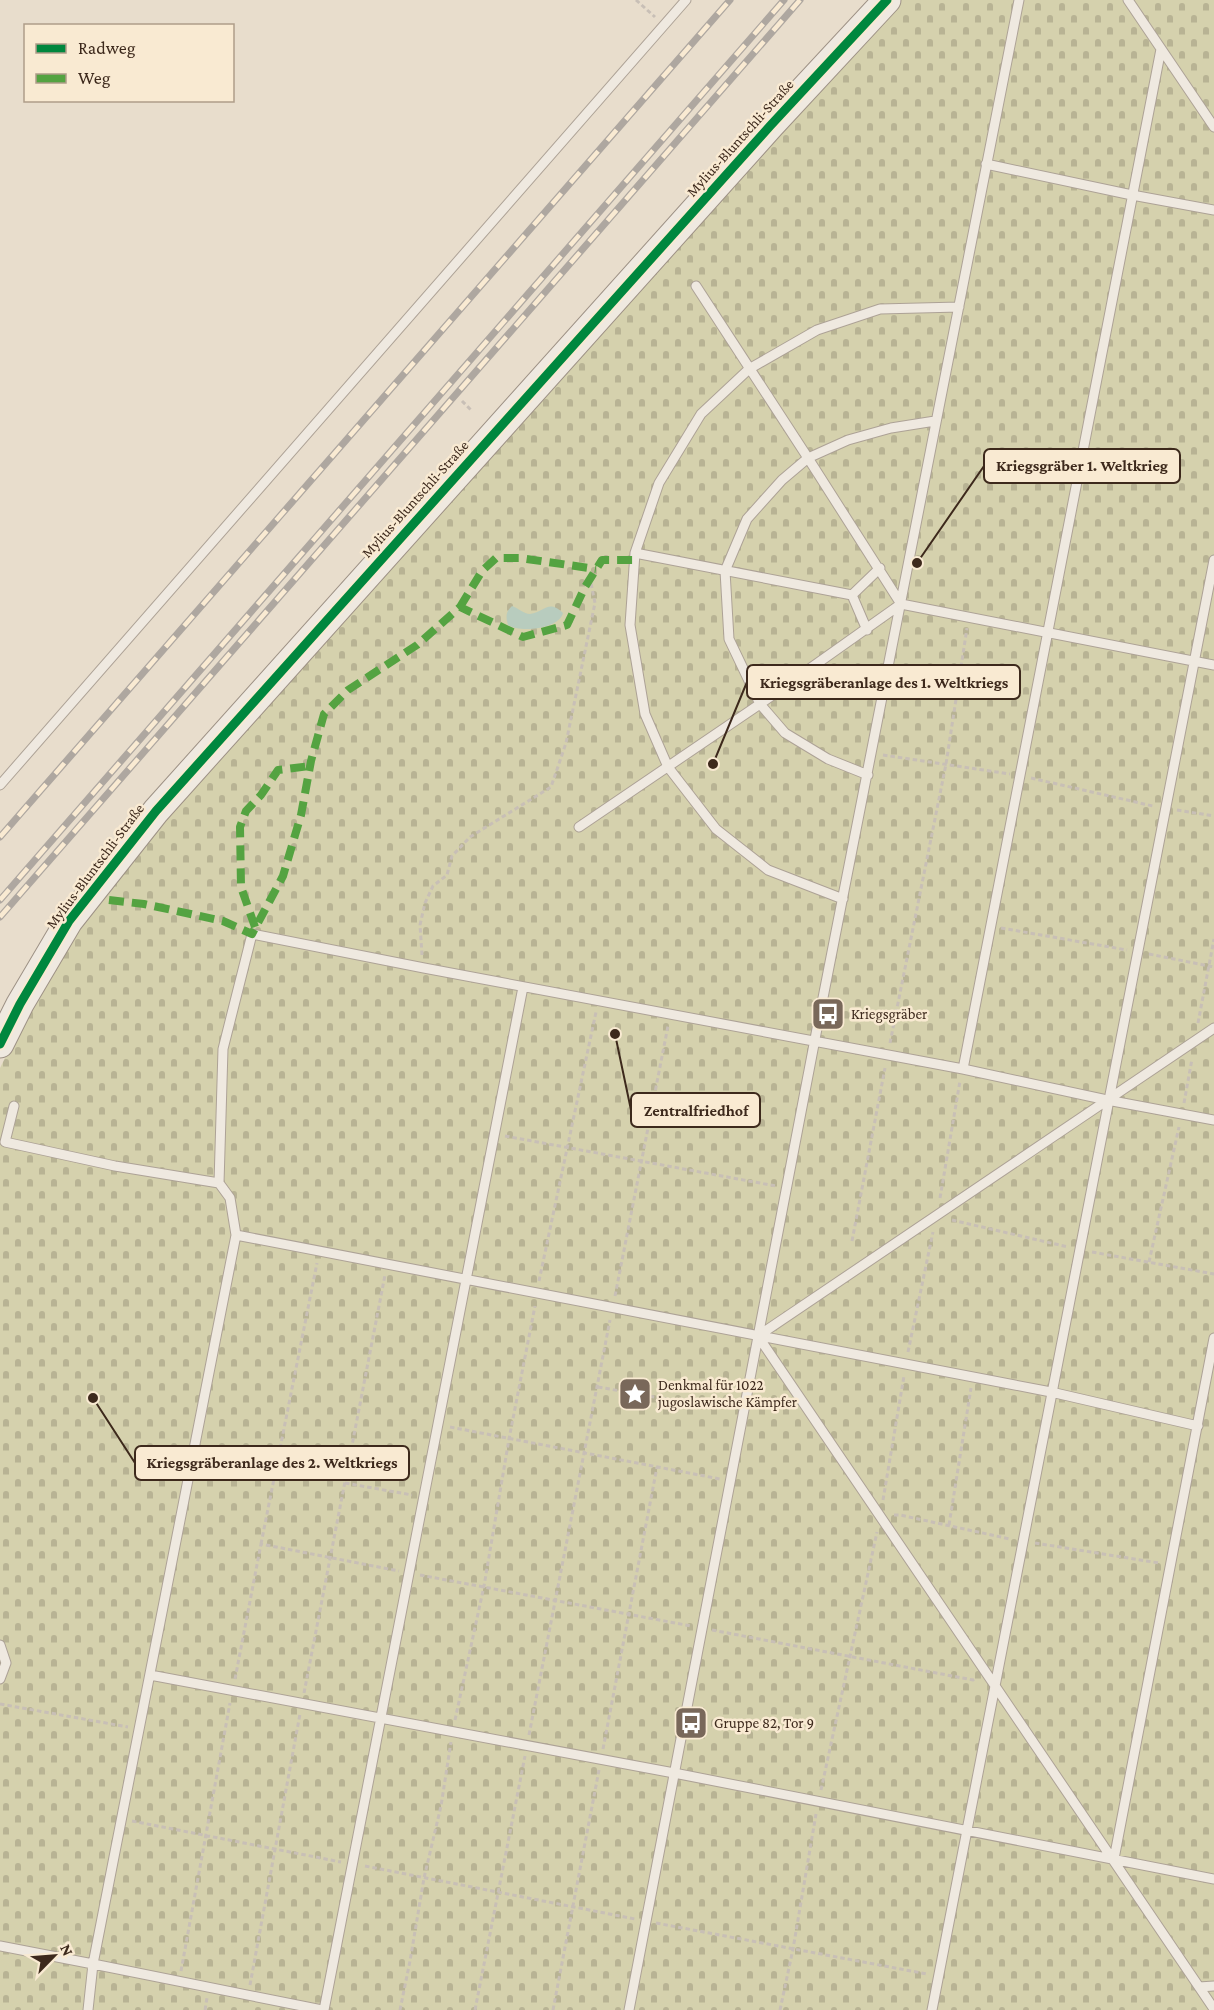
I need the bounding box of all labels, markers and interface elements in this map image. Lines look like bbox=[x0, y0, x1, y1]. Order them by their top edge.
legend bbox=[24, 24, 234, 102]
text: Radweg bbox=[78, 38, 136, 58]
text: Weg bbox=[78, 68, 111, 88]
street label: Mylius-Bluntschli-Straße bbox=[683, 76, 798, 200]
street label: Mylius-Bluntschli-Straße bbox=[358, 437, 473, 561]
callout: Kriegsgräber 1. Weltkrieg bbox=[984, 449, 1180, 483]
text: Kriegsgräber 1. Weltkrieg bbox=[996, 457, 1168, 474]
callout: Kriegsgräberanlage des 1. Weltkriegs bbox=[747, 665, 1020, 699]
text: Kriegsgräberanlage des 1. Weltkriegs bbox=[760, 674, 1009, 691]
street label: Mylius-Bluntschli-Straße bbox=[43, 800, 148, 932]
bus stop icon: Kriegsgräber bbox=[810, 996, 846, 1032]
place label: Kriegsgräber bbox=[851, 1006, 928, 1023]
callout: Zentralfriedhof bbox=[631, 1093, 760, 1127]
text: Zentralfriedhof bbox=[644, 1102, 750, 1119]
place icon: Denkmal für 1022 jugoslawische Kämpfer bbox=[617, 1376, 653, 1412]
place label: Denkmal für 1022 jugoslawische Kämpfer bbox=[657, 1377, 798, 1411]
callout: Kriegsgräberanlage des 2. Weltkriegs bbox=[135, 1446, 409, 1480]
text: Kriegsgräberanlage des 2. Weltkriegs bbox=[147, 1454, 398, 1471]
bus stop icon: Gruppe 82, Tor 9 bbox=[673, 1705, 709, 1741]
place label: Gruppe 82, Tor 9 bbox=[714, 1715, 814, 1732]
north arrow bbox=[24, 1926, 84, 1986]
text: N bbox=[57, 1941, 77, 1958]

